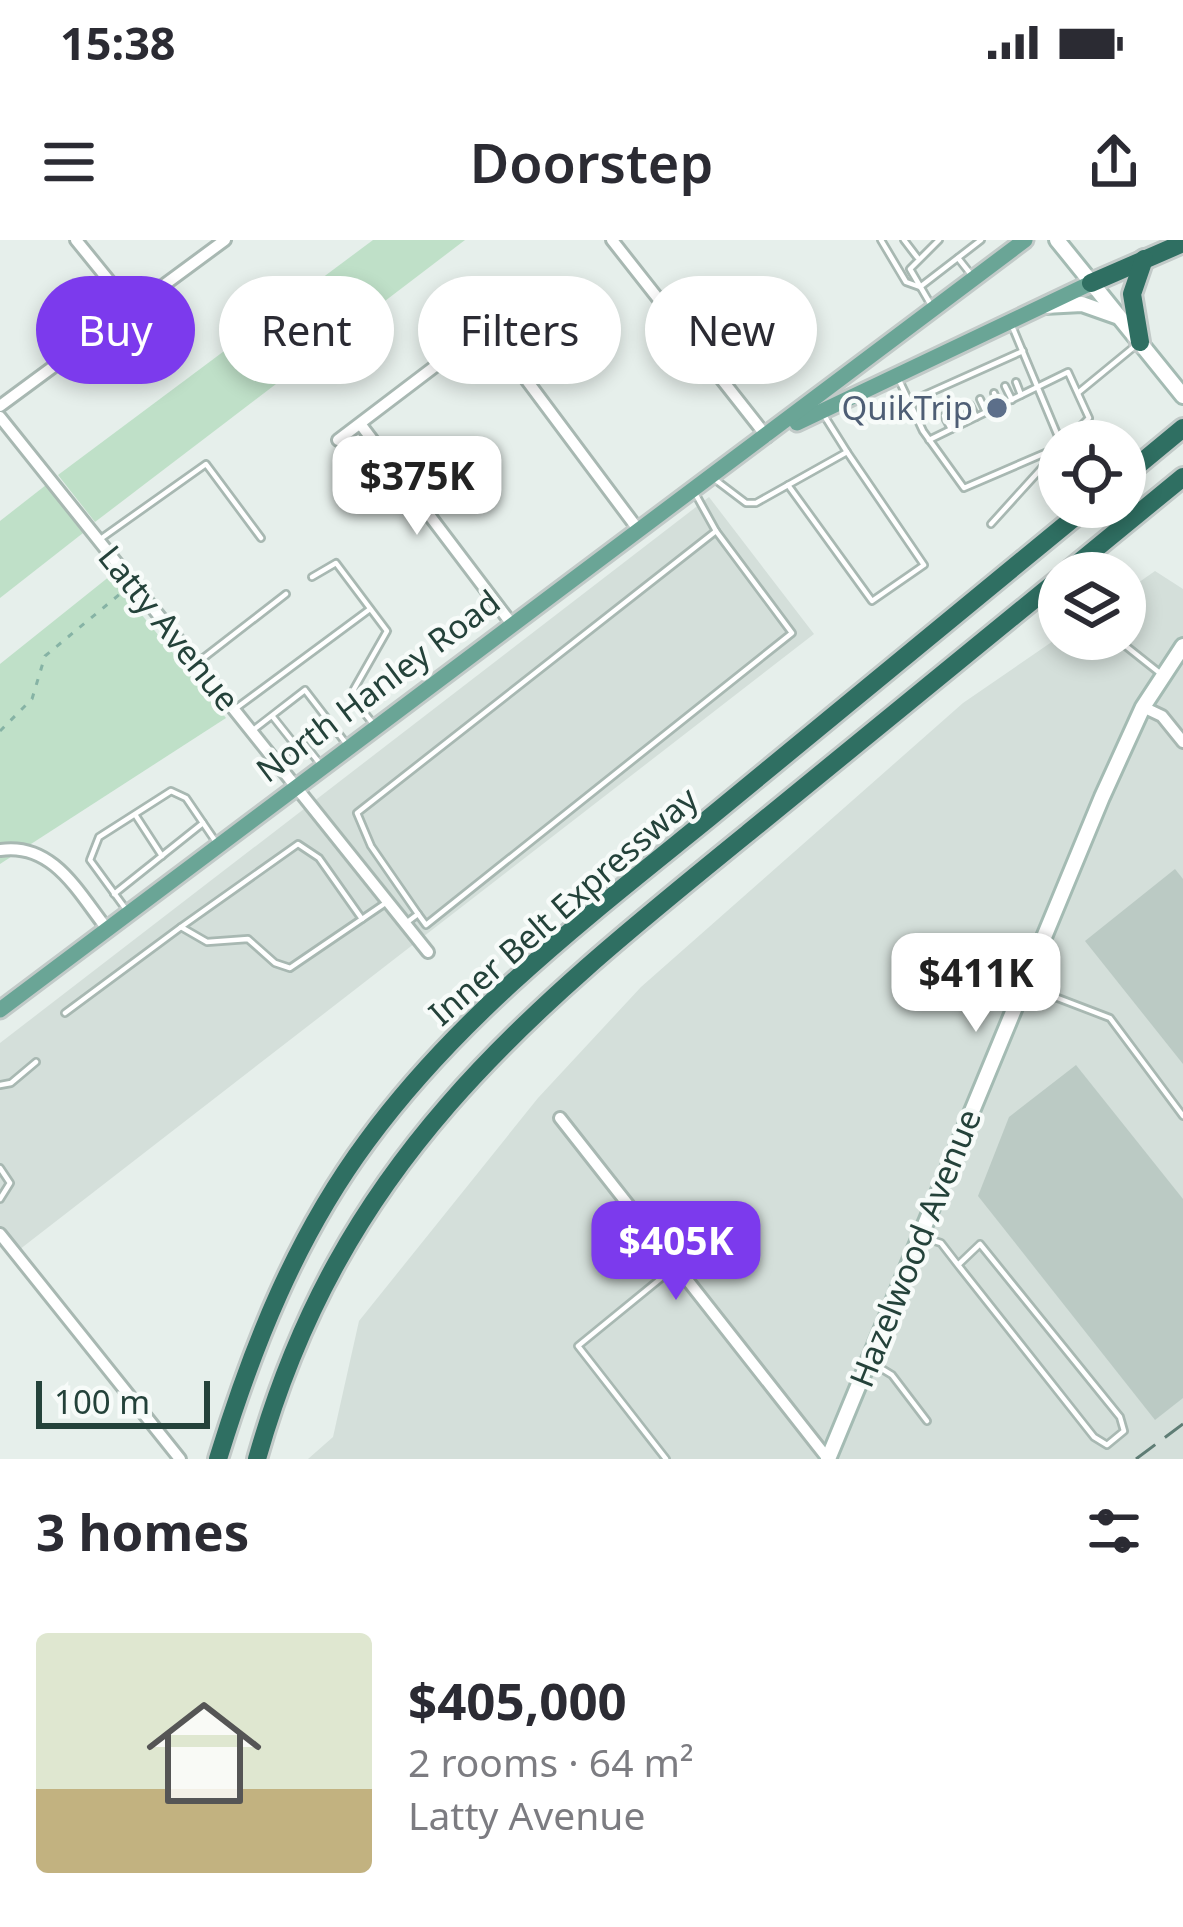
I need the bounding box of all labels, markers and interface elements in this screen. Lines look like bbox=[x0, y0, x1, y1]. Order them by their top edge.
text: 15:38 bbox=[60, 12, 176, 73]
text: Doorstep bbox=[470, 125, 713, 199]
icon: menu bbox=[36, 129, 102, 195]
icon: share bbox=[1081, 129, 1147, 195]
chip: Buy bbox=[36, 276, 195, 384]
chip: Rent bbox=[219, 276, 394, 384]
chip: Filters bbox=[418, 276, 621, 384]
chip: New bbox=[645, 276, 817, 384]
place label: QuikTrip bbox=[842, 385, 973, 430]
marker: QuikTrip bbox=[984, 395, 1010, 421]
map controls bbox=[1038, 420, 1146, 660]
button: locate bbox=[1038, 420, 1146, 528]
pin: $375K bbox=[333, 436, 501, 538]
text: $375K bbox=[359, 448, 475, 501]
street label: Latty Avenue bbox=[89, 535, 250, 720]
button: layers bbox=[1038, 552, 1146, 660]
street label: North Hanley Road bbox=[247, 579, 509, 792]
street label: Inner Belt Expressway bbox=[419, 776, 707, 1035]
pin: $411K bbox=[892, 933, 1060, 1035]
text: $411K bbox=[918, 945, 1034, 998]
street label: Hazelwood Avenue bbox=[838, 1102, 991, 1394]
pin: $405K bbox=[592, 1201, 760, 1303]
text: $405K bbox=[618, 1213, 734, 1266]
scale bar bbox=[36, 1375, 210, 1428]
text: 100 m bbox=[54, 1379, 150, 1424]
text: 3 homes bbox=[36, 1496, 249, 1566]
icon: filters bbox=[1081, 1498, 1147, 1564]
text: $405,000 bbox=[408, 1665, 627, 1735]
icon: home bbox=[132, 1681, 276, 1825]
text: 2 rooms · 64 m² bbox=[408, 1735, 694, 1788]
text: Latty Avenue bbox=[408, 1788, 645, 1841]

